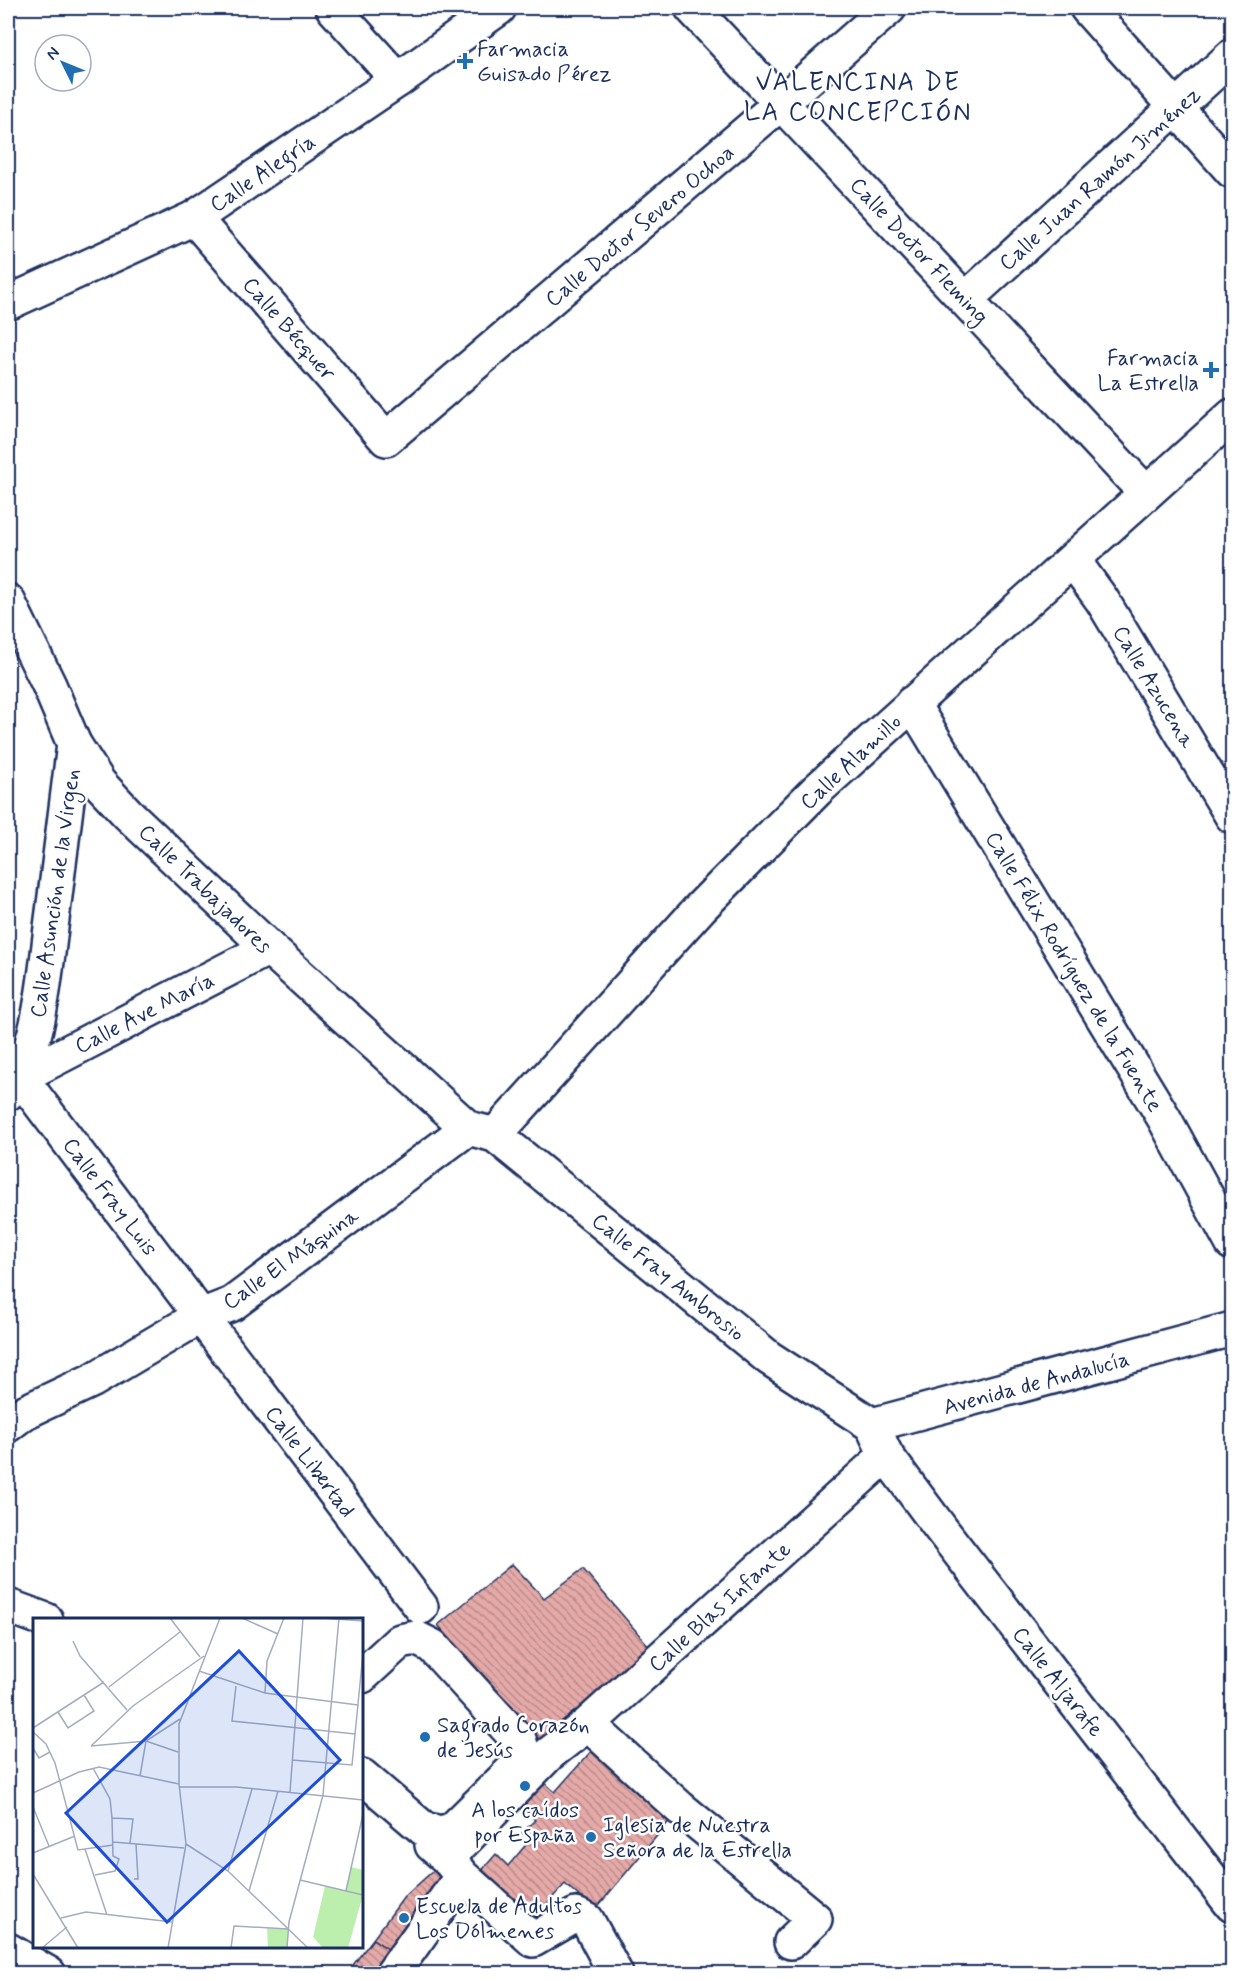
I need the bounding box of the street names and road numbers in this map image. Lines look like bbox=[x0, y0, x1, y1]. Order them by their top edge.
street label: Calle Juan Ramón Jiménez bbox=[994, 81, 1207, 277]
street label: Calle Alegría bbox=[205, 128, 323, 222]
street label: Calle Doctor Severo Ochoa bbox=[540, 139, 741, 314]
street label: Calle Doctor Fleming bbox=[841, 172, 994, 333]
street label: Calle Bécquer bbox=[236, 272, 342, 388]
street label: Calle Azucena bbox=[1106, 621, 1201, 754]
street label: Calle Alamillo bbox=[795, 708, 908, 817]
street label: Calle Asunción de la Virgen bbox=[25, 767, 90, 1020]
street label: Calle Trabajadores bbox=[132, 819, 277, 960]
street label: Calle Félix Rodríguez de la Fuente bbox=[977, 827, 1168, 1118]
street label: Calle Ave María bbox=[70, 967, 219, 1061]
street label: Calle Fray Luis bbox=[56, 1132, 163, 1262]
street label: Calle El Máquina bbox=[218, 1202, 365, 1317]
street label: Calle Fray Ambrosio bbox=[585, 1207, 750, 1348]
street label: Avenida de Andalucía bbox=[940, 1346, 1133, 1422]
street label: Calle Libertad bbox=[258, 1401, 361, 1524]
street label: Calle Blas Infante bbox=[643, 1536, 798, 1679]
street label: Calle Aljarafe bbox=[1005, 1621, 1109, 1744]

